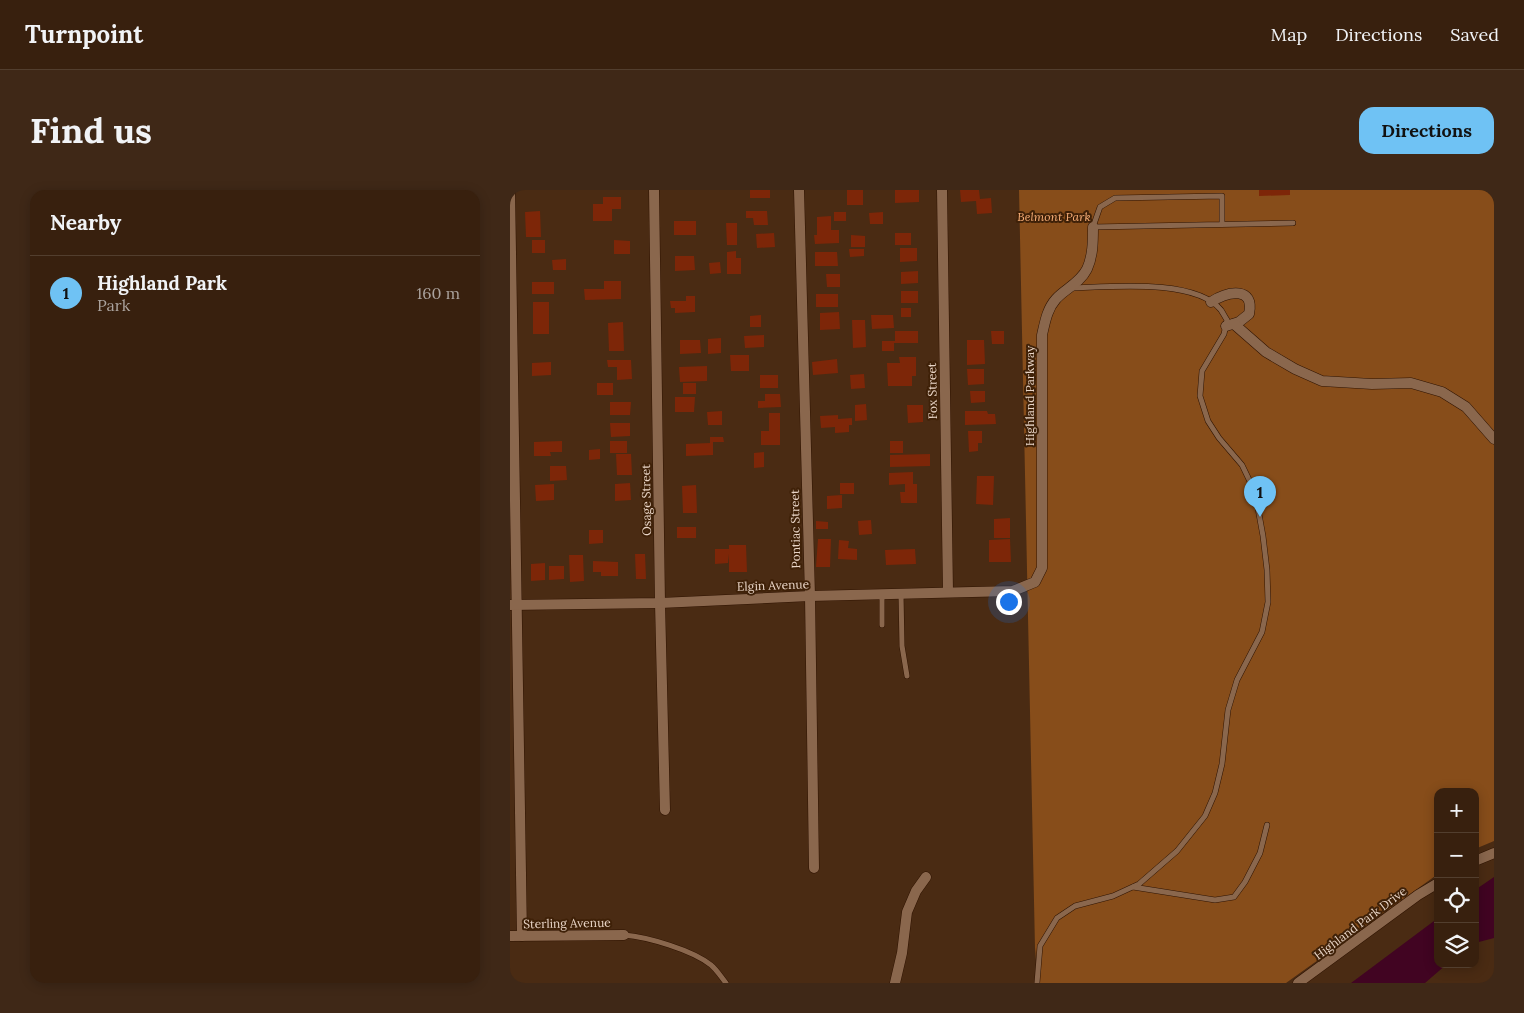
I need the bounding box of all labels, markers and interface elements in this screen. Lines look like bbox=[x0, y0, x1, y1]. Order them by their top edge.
text: Turnpoint bbox=[25, 19, 143, 50]
text: Map bbox=[1271, 23, 1307, 46]
text: Directions bbox=[1335, 23, 1422, 46]
text: Saved bbox=[1450, 23, 1499, 46]
button: Directions bbox=[1359, 107, 1494, 154]
text: Find us bbox=[30, 108, 152, 153]
text: Nearby bbox=[50, 209, 121, 236]
park label: Belmont Park bbox=[1017, 209, 1091, 224]
text: Highland Park bbox=[97, 271, 227, 295]
text: 1 bbox=[63, 283, 69, 303]
text: 160 m bbox=[416, 283, 460, 303]
text: Park bbox=[97, 295, 130, 315]
street label: Highland Parkway bbox=[1022, 345, 1037, 446]
street label: Fox Street bbox=[924, 362, 940, 420]
street label: Osage Street bbox=[638, 464, 654, 536]
pin: 1 bbox=[1244, 476, 1276, 517]
street label: Pontiac Street bbox=[787, 489, 803, 569]
street label: Elgin Avenue bbox=[737, 576, 810, 594]
your location bbox=[996, 589, 1022, 615]
map controls bbox=[1434, 788, 1479, 968]
button: + bbox=[1434, 788, 1479, 833]
button: − bbox=[1434, 833, 1479, 878]
button: locate bbox=[1434, 878, 1479, 923]
street label: Highland Park Drive bbox=[1311, 883, 1410, 963]
street label: Sterling Avenue bbox=[523, 915, 611, 931]
button: layers bbox=[1434, 923, 1479, 968]

